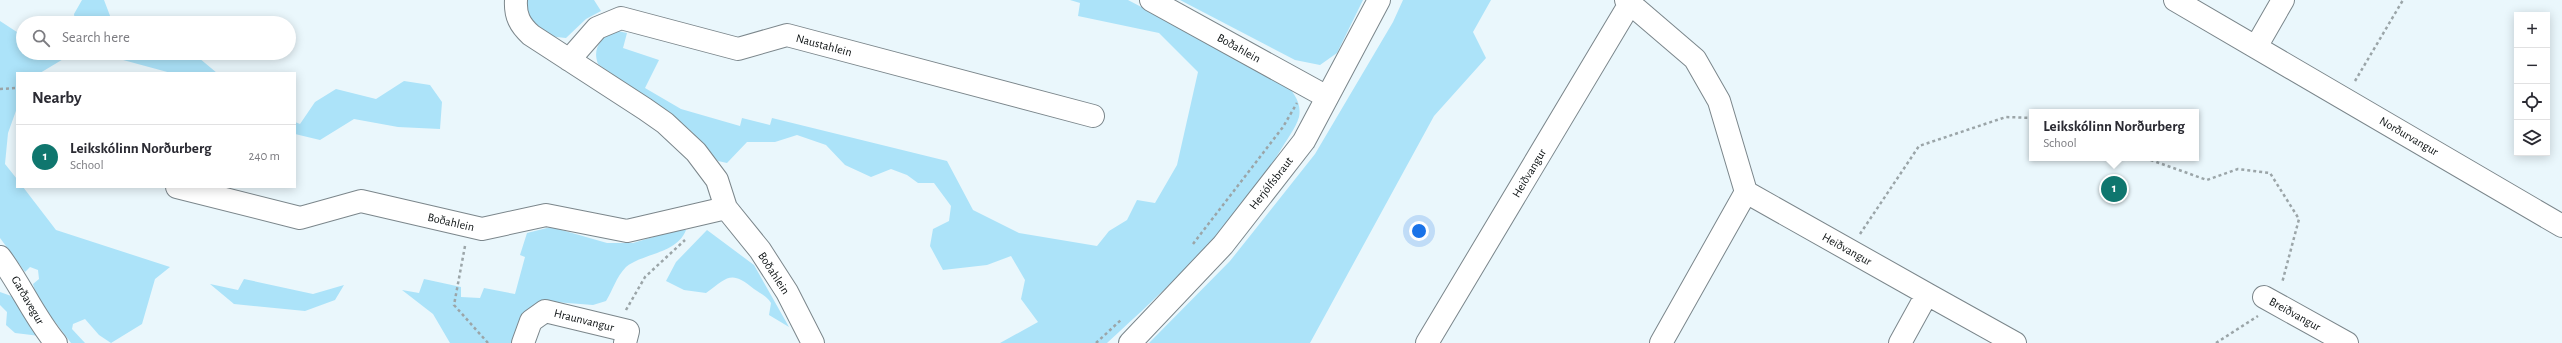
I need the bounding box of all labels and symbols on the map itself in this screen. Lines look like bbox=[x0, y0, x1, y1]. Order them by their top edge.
street label: Boðahlein bbox=[1215, 31, 1263, 65]
street label: Naustahlein bbox=[795, 32, 853, 58]
street label: Norðurvangur bbox=[2378, 114, 2441, 158]
street label: Heiðvangur bbox=[1510, 146, 1548, 199]
street label: Herjólfsbraut bbox=[1247, 154, 1296, 212]
pin: 1 bbox=[2101, 174, 2127, 204]
street label: Boðahlein bbox=[427, 211, 475, 233]
your location bbox=[1409, 221, 1429, 241]
street label: Heiðvangur bbox=[1820, 231, 1874, 268]
street label: Boðahlein bbox=[756, 250, 792, 296]
street label: Garðavegur bbox=[9, 274, 47, 326]
street label: Breiðvangur bbox=[2267, 295, 2323, 333]
street label: Hraunvangur bbox=[553, 307, 615, 333]

